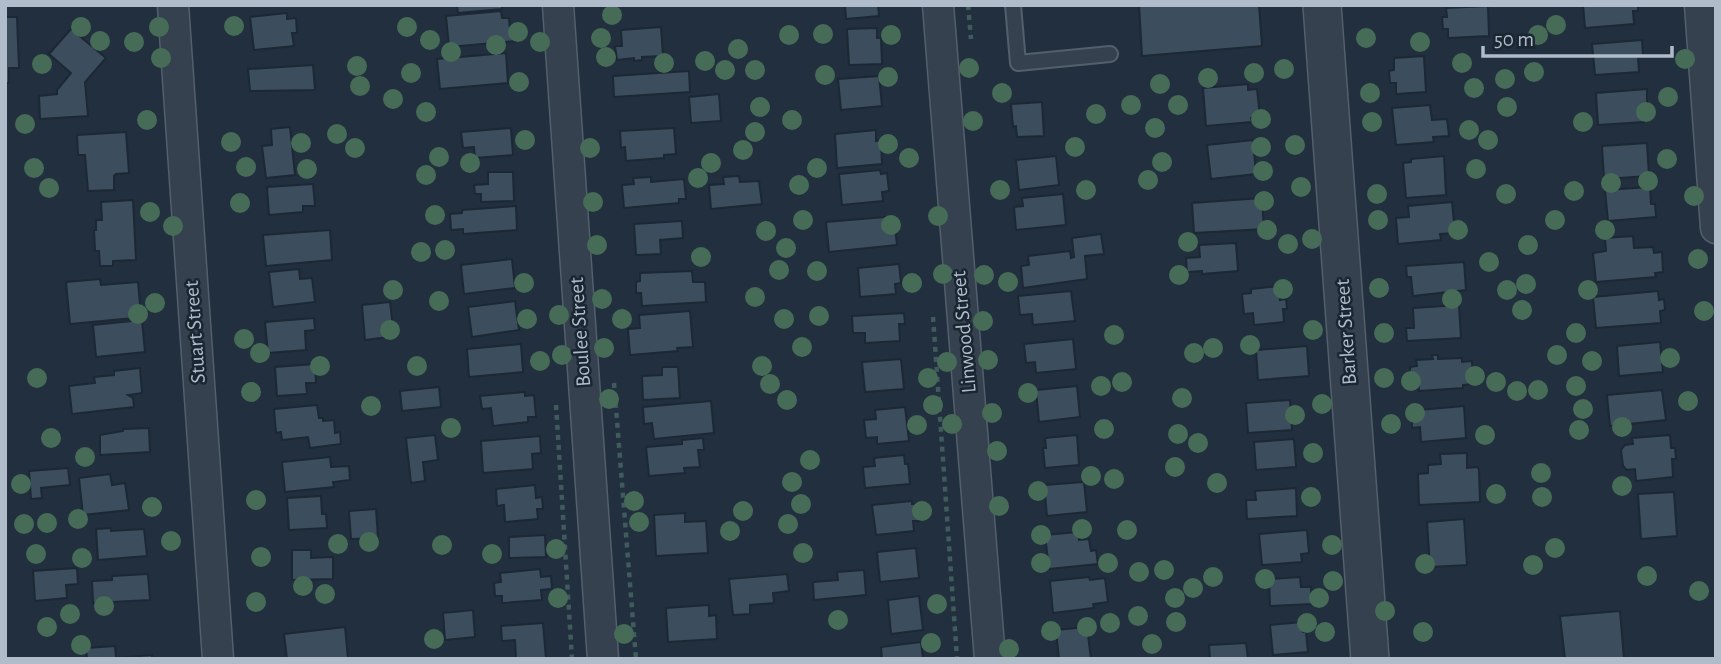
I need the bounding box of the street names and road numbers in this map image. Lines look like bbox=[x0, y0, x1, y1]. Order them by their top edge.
street label: Linwood Street bbox=[948, 270, 980, 394]
street label: Boulee Street bbox=[566, 276, 594, 387]
street label: Barker Street bbox=[1332, 278, 1360, 386]
street label: Stuart Street bbox=[181, 280, 209, 384]

